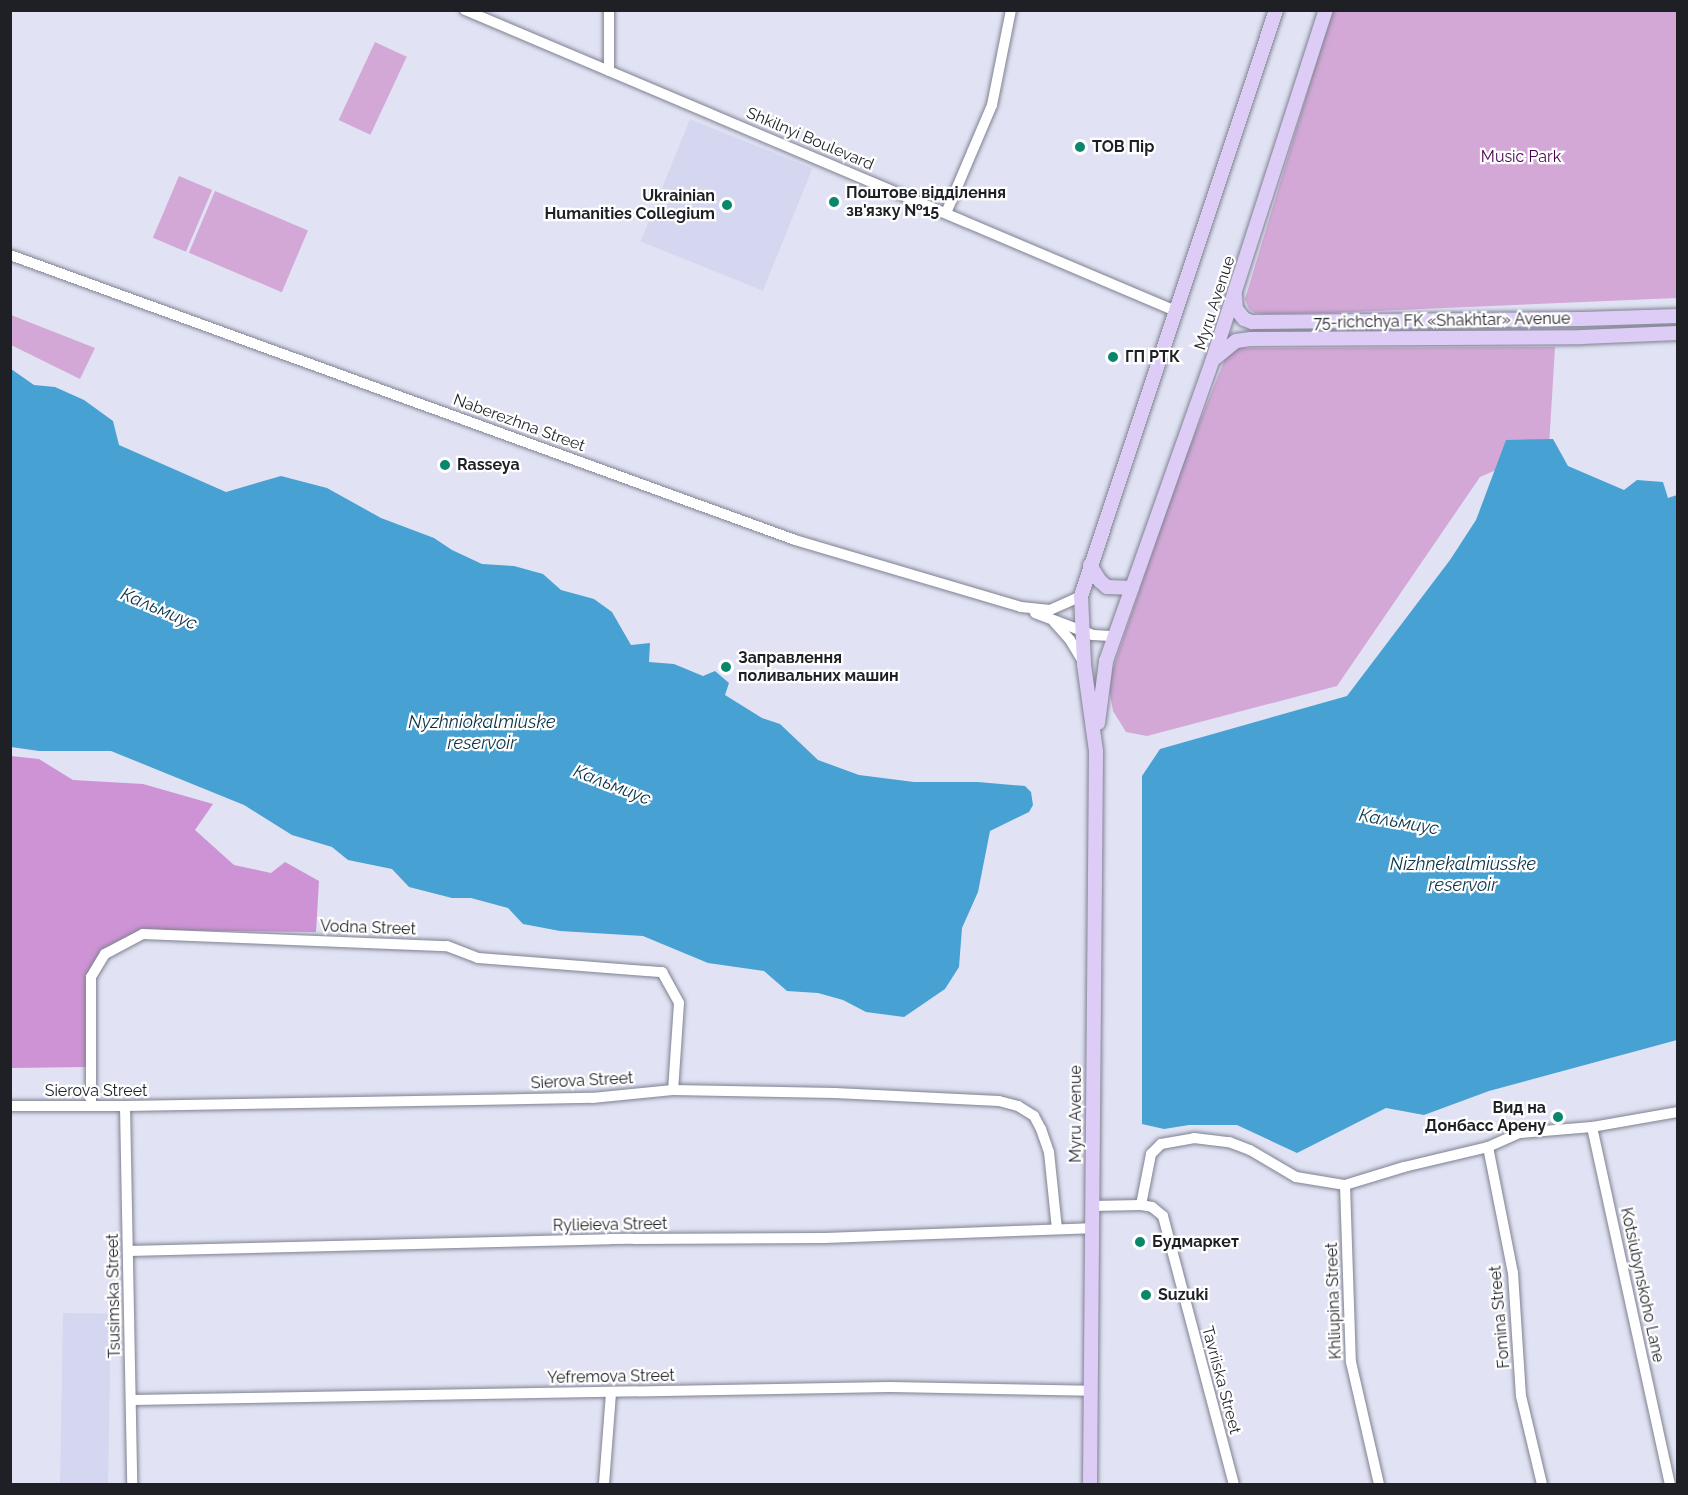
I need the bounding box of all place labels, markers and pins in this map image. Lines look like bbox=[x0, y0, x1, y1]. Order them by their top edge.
place label: ТОВ Пір bbox=[1092, 137, 1154, 157]
marker: ТОВ Пір bbox=[1073, 140, 1087, 154]
place label: Поштове відділення зв'язку №15 bbox=[846, 183, 1006, 221]
place label: Ukrainian Humanities Collegium bbox=[544, 186, 715, 224]
marker: Поштове відділення зв'язку №15 bbox=[827, 195, 841, 209]
marker: Ukrainian Humanities Collegium bbox=[720, 198, 734, 212]
place label: ГП РТК bbox=[1125, 347, 1180, 367]
marker: ГП РТК bbox=[1106, 350, 1120, 364]
place label: Rasseya bbox=[457, 455, 520, 475]
marker: Rasseya bbox=[438, 458, 452, 472]
place label: Заправлення поливальних машин bbox=[738, 648, 899, 686]
marker: Заправлення поливальних машин bbox=[719, 660, 733, 674]
place label: Вид на Донбасс Арену bbox=[1424, 1098, 1546, 1136]
marker: Вид на Донбасс Арену bbox=[1551, 1110, 1565, 1124]
place label: Будмаркет bbox=[1152, 1232, 1239, 1252]
marker: Будмаркет bbox=[1133, 1235, 1147, 1249]
place label: Suzuki bbox=[1158, 1285, 1208, 1305]
marker: Suzuki bbox=[1139, 1288, 1153, 1302]

